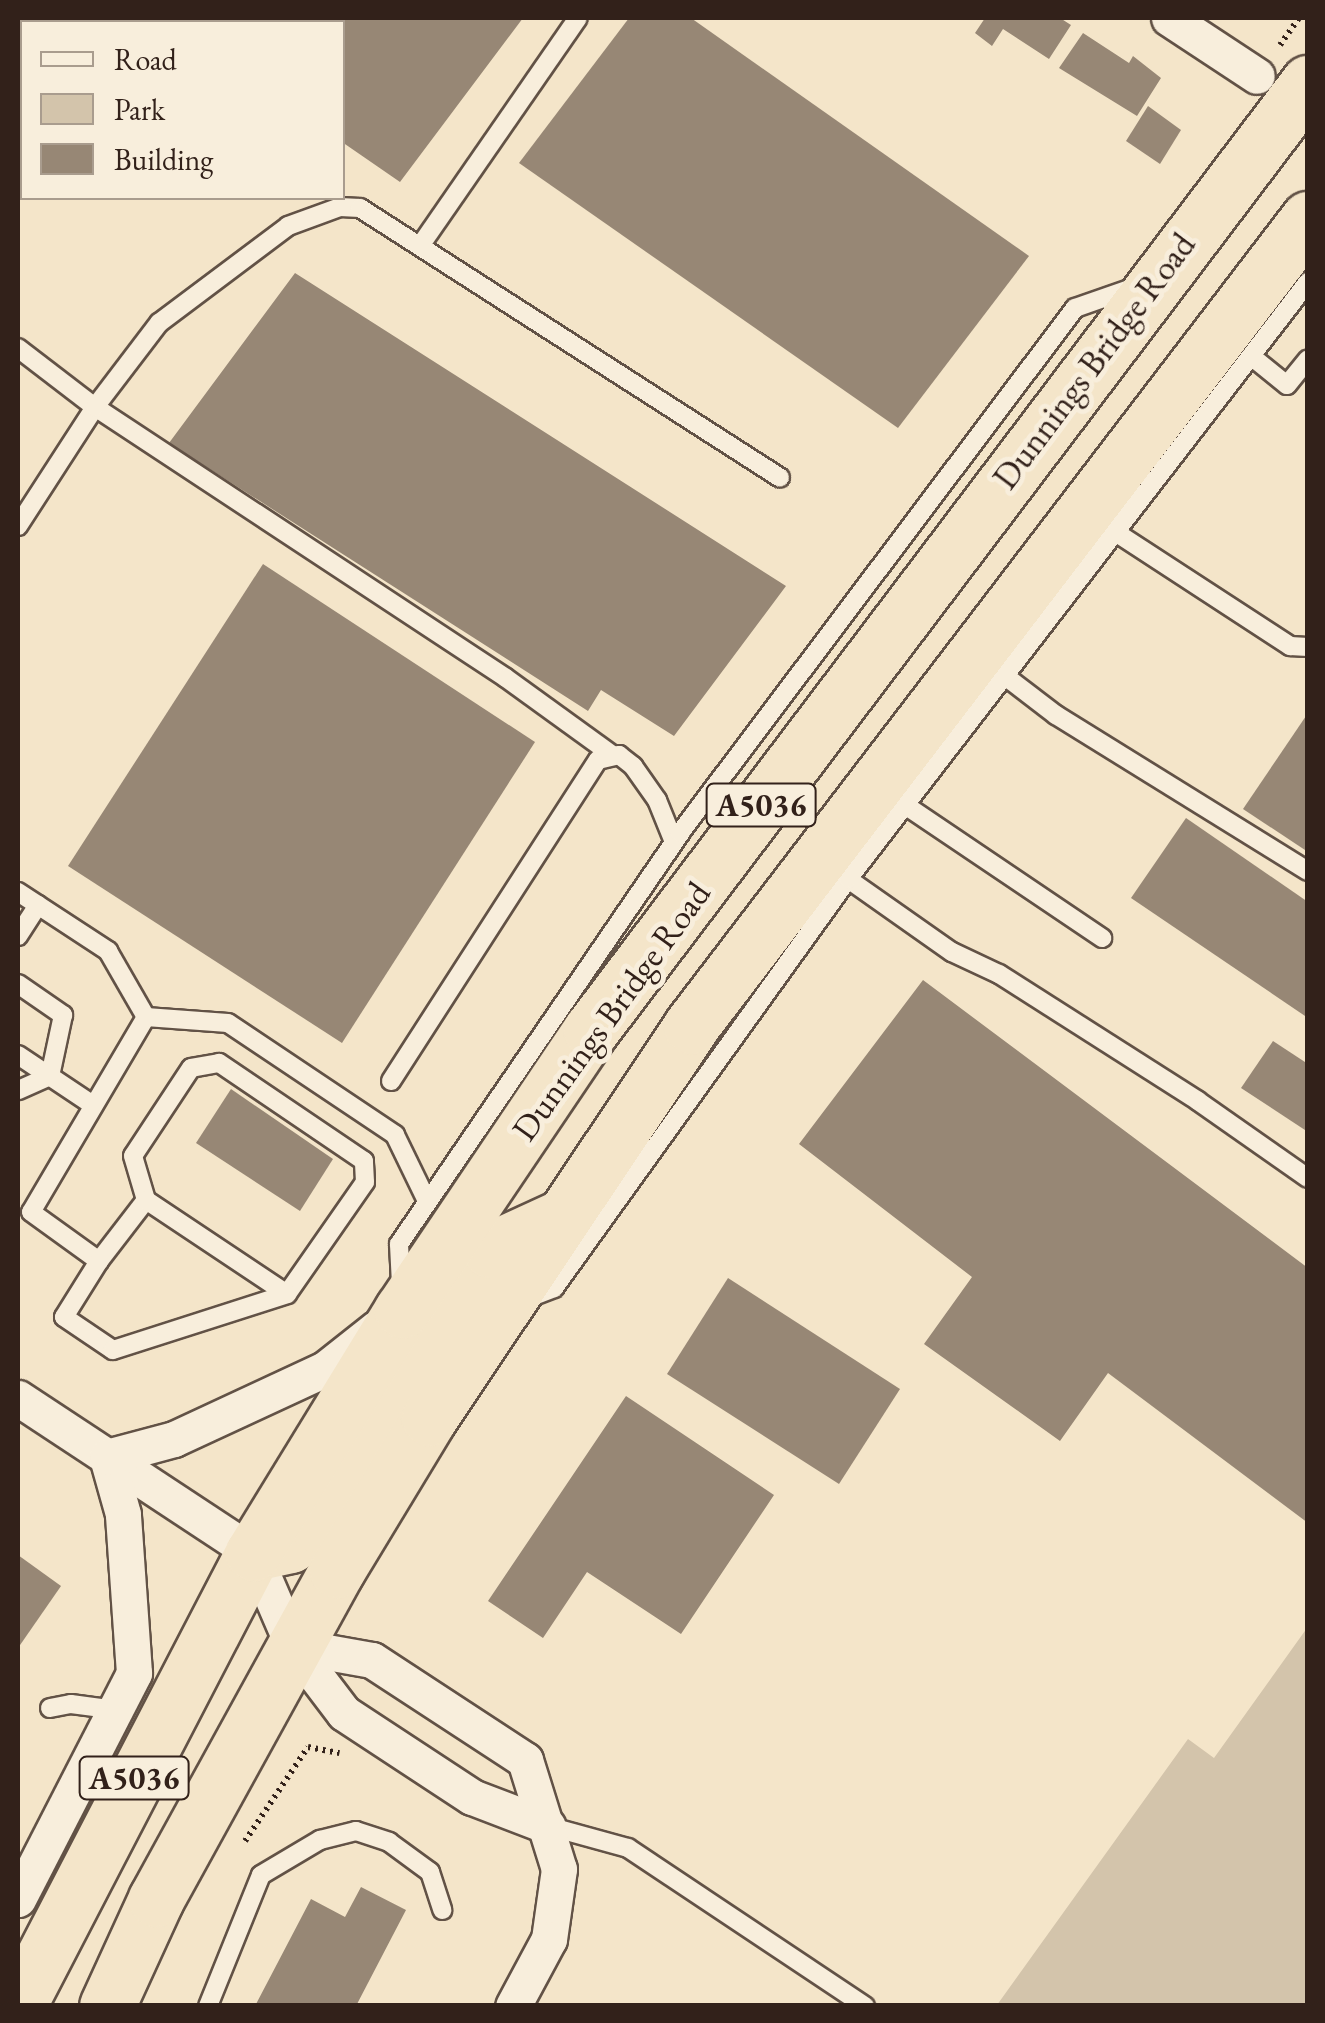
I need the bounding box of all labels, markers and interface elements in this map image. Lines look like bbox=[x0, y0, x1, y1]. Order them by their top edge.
legend bbox=[20, 20, 345, 200]
text: Road bbox=[114, 40, 177, 79]
text: Park bbox=[114, 90, 165, 129]
text: Building bbox=[114, 140, 213, 179]
street label: Dunnings Bridge Road bbox=[984, 225, 1204, 497]
road number: A5036 bbox=[704, 778, 818, 832]
street label: Dunnings Bridge Road bbox=[503, 873, 719, 1149]
road number: A5036 bbox=[76, 1751, 192, 1805]

